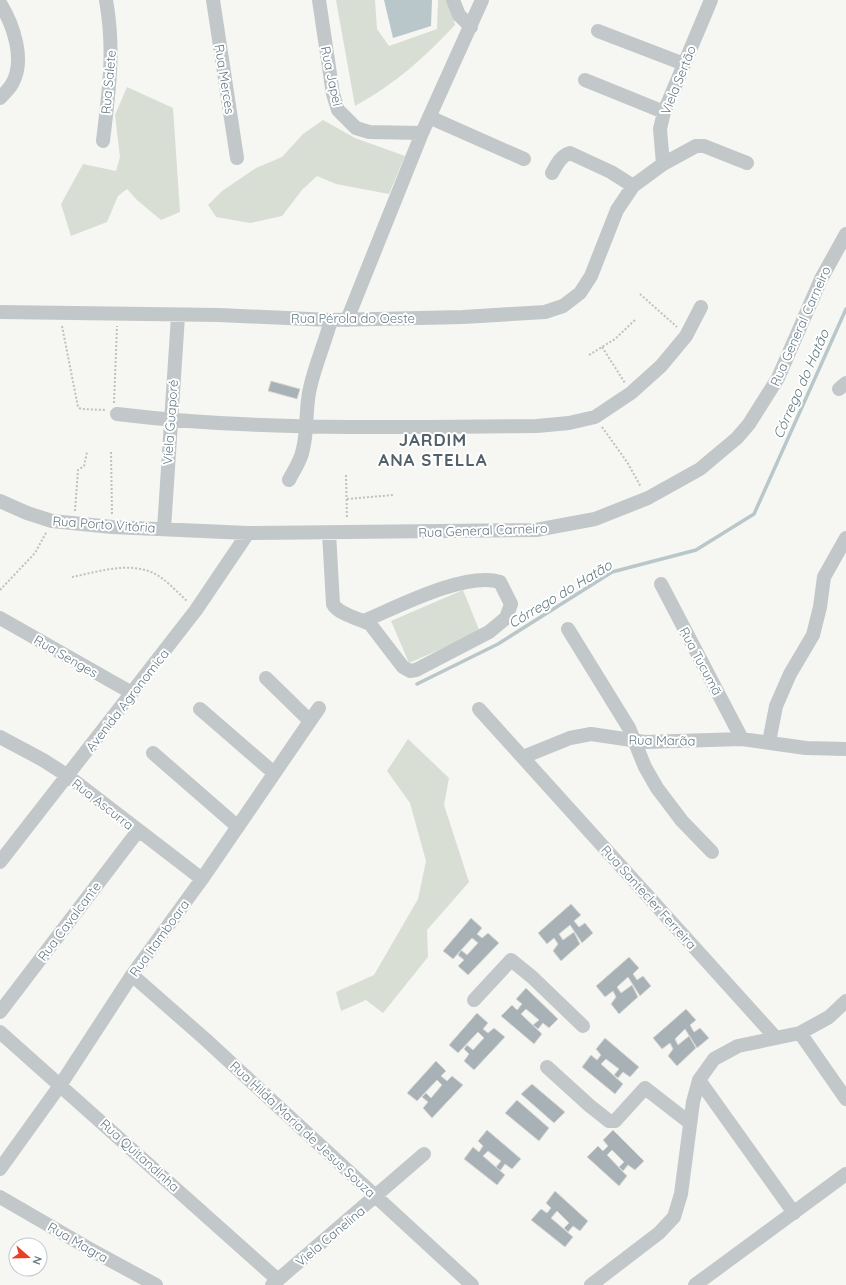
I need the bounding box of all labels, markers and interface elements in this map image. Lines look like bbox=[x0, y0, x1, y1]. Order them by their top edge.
street label: Rua Merces bbox=[212, 43, 238, 115]
street label: Viela Sertão bbox=[657, 43, 699, 117]
street label: Rua Japei bbox=[318, 45, 346, 107]
street label: Rua Salete bbox=[97, 49, 119, 115]
street label: Rua General Carneiro bbox=[766, 263, 834, 388]
street label: Rua Pérola do Oeste bbox=[291, 310, 415, 326]
water label: Córrego do Hatão bbox=[769, 326, 833, 441]
street label: Viela Guaporé bbox=[159, 379, 181, 465]
district label: JARDIM ANA STELLA bbox=[378, 429, 488, 470]
street label: Rua Porto Vitória bbox=[52, 512, 156, 536]
street label: Rua General Carneiro bbox=[418, 520, 548, 540]
water label: Córrego do Hatão bbox=[505, 556, 616, 632]
street label: Rua Tucumã bbox=[676, 624, 726, 698]
street label: Rua Senges bbox=[31, 631, 101, 681]
street label: Avenida Agronomica bbox=[82, 646, 172, 754]
street label: Rua Marãa bbox=[628, 731, 696, 749]
street label: Rua Ascurra bbox=[69, 775, 137, 833]
street label: Rua Santecler Ferreira bbox=[598, 842, 700, 952]
street label: Rua Cavalcante bbox=[34, 878, 104, 964]
street label: Rua Itamboara bbox=[126, 896, 192, 980]
street label: Rua Hilda Maria de Jesus Souza bbox=[227, 1057, 379, 1201]
street label: Rua Quitandinha bbox=[97, 1115, 183, 1195]
street label: Viela Canelina bbox=[292, 1202, 368, 1270]
street label: Rua Magra bbox=[45, 1218, 111, 1266]
north arrow bbox=[8, 1237, 48, 1277]
text: N bbox=[29, 1254, 45, 1267]

